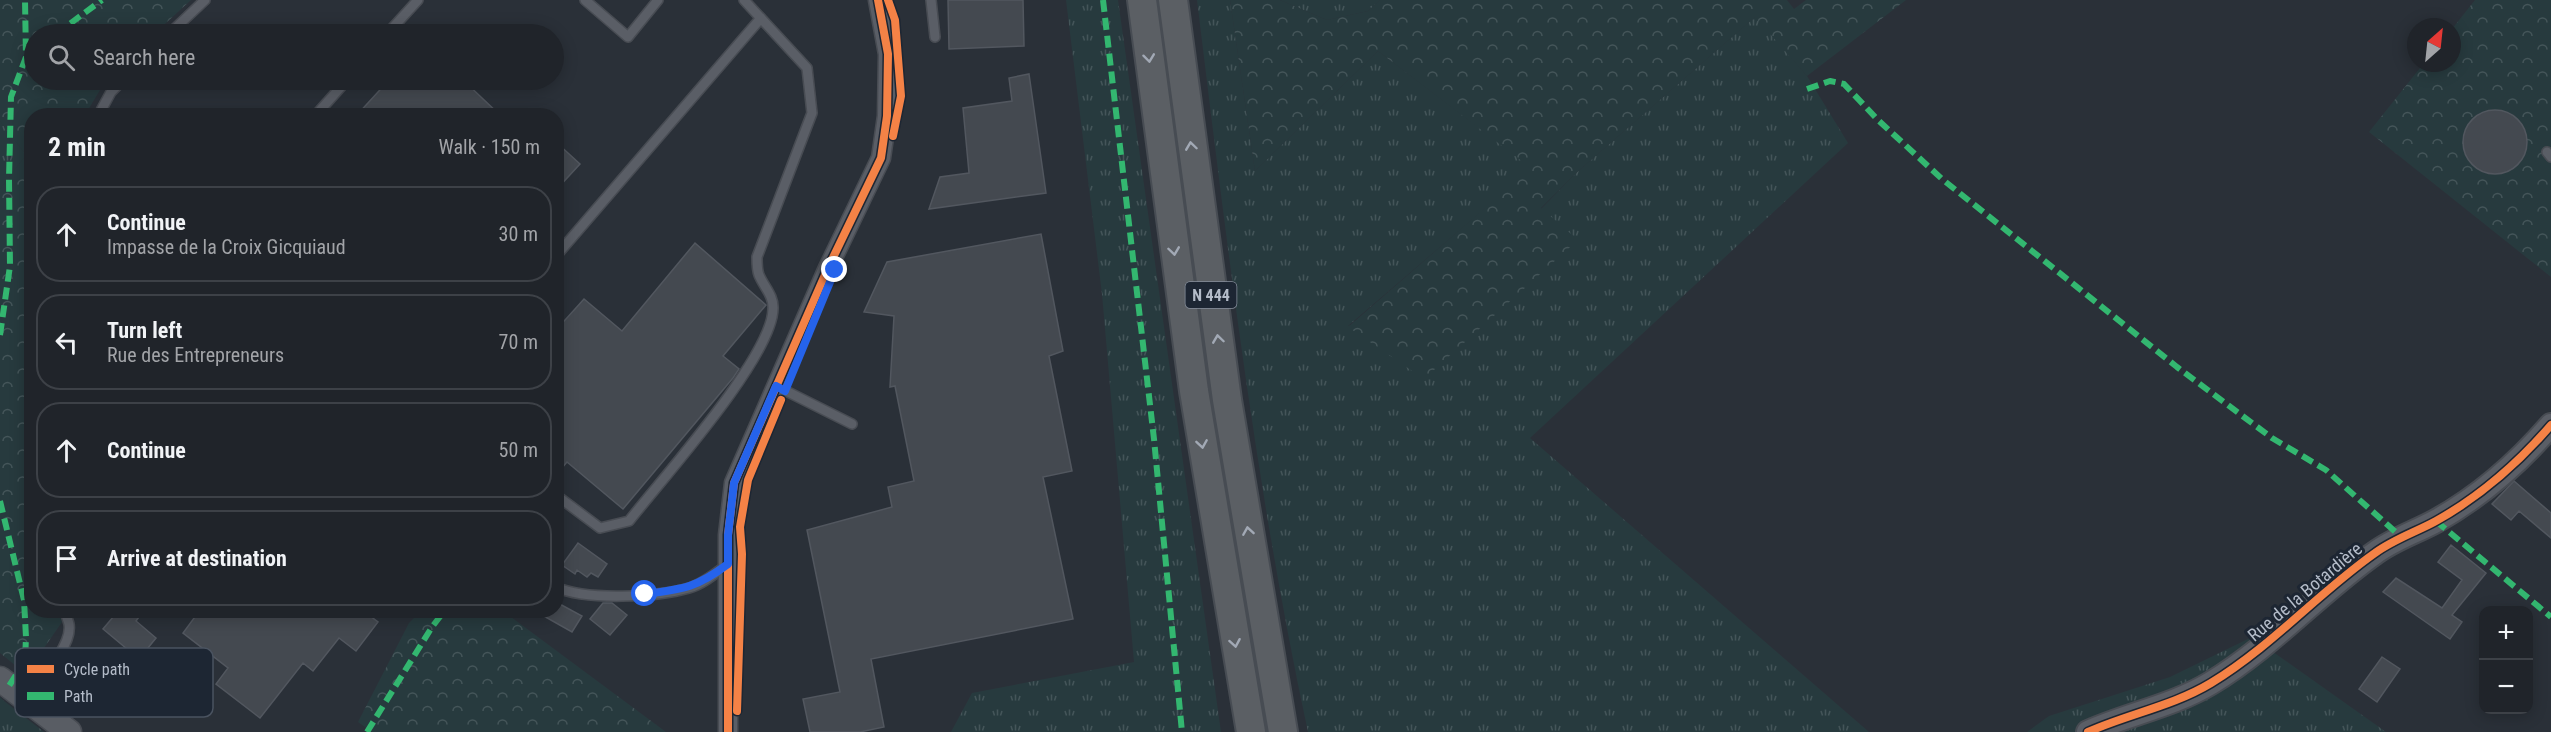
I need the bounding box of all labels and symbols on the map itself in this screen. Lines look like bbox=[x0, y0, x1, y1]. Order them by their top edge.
north arrow bbox=[2407, 18, 2461, 72]
one-way arrow bbox=[1142, 54, 1154, 63]
one-way arrow bbox=[1185, 141, 1197, 150]
one-way arrow bbox=[1167, 247, 1179, 256]
route end bbox=[821, 256, 847, 282]
road number: N 444 bbox=[1186, 282, 1236, 308]
one-way arrow bbox=[1212, 334, 1224, 343]
one-way arrow bbox=[1196, 440, 1208, 449]
one-way arrow bbox=[1242, 527, 1254, 536]
street label: Rue de la Botardière bbox=[2243, 538, 2366, 645]
route start bbox=[631, 580, 657, 606]
one-way arrow bbox=[1228, 637, 1241, 647]
legend bbox=[15, 648, 213, 717]
text: Cycle path bbox=[64, 660, 130, 679]
text: Path bbox=[64, 687, 93, 706]

